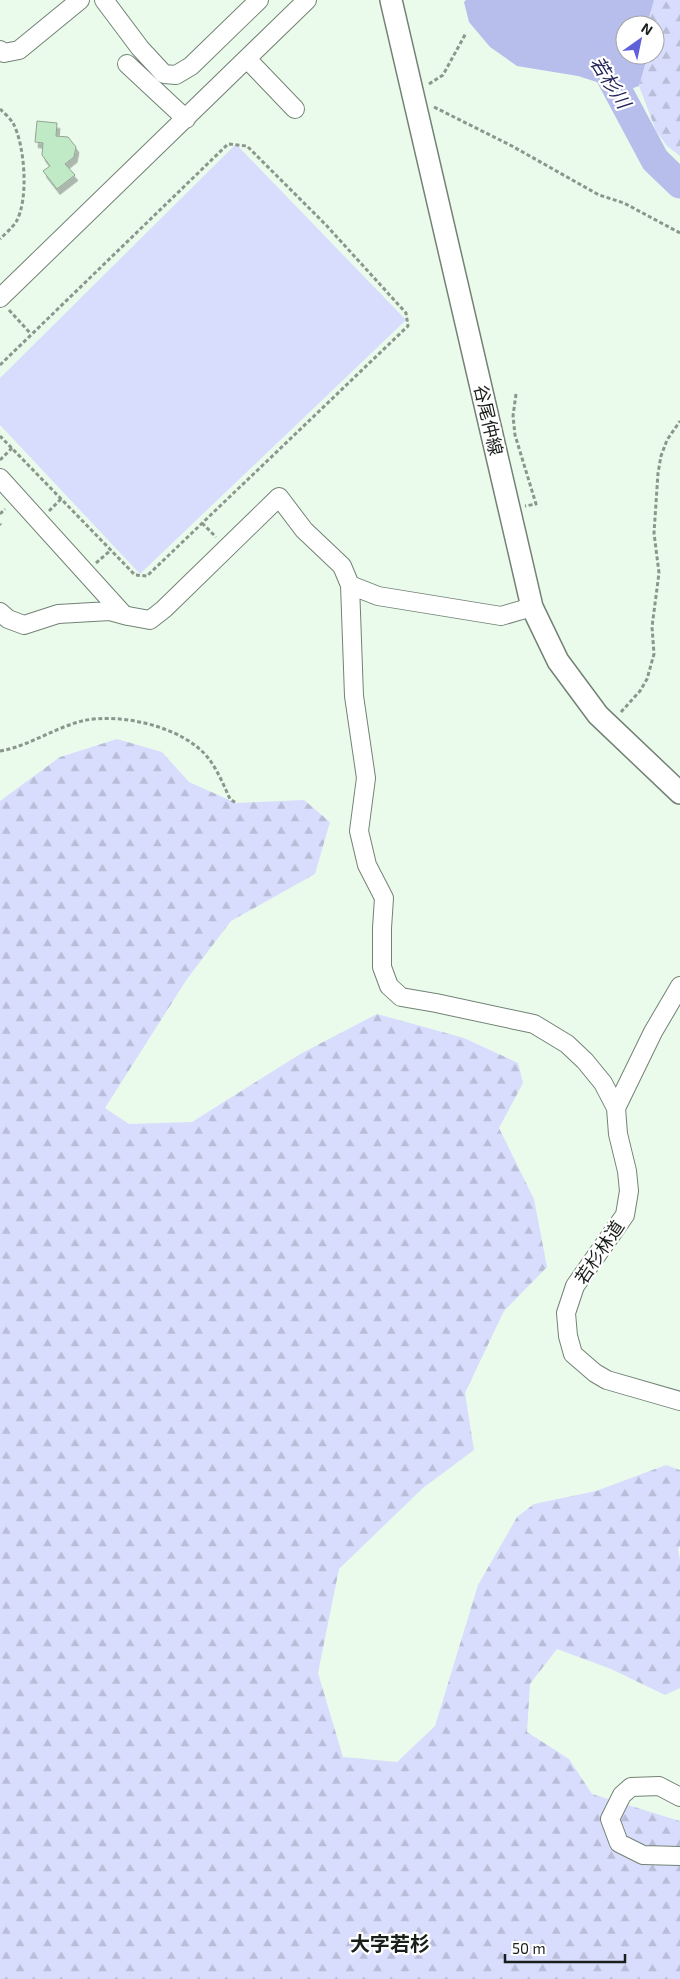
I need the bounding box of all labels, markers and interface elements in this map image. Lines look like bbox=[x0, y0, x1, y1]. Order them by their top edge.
north arrow bbox=[615, 15, 665, 65]
text: N bbox=[638, 19, 656, 39]
water label: 若杉川 bbox=[586, 52, 637, 114]
street label: 谷尾仲線 bbox=[470, 382, 508, 458]
street label: 若杉林道 bbox=[570, 1216, 628, 1288]
district label: 大字若杉 bbox=[350, 1931, 430, 1955]
scale bar bbox=[505, 1932, 625, 1964]
text: 50 m bbox=[512, 1939, 546, 1957]

